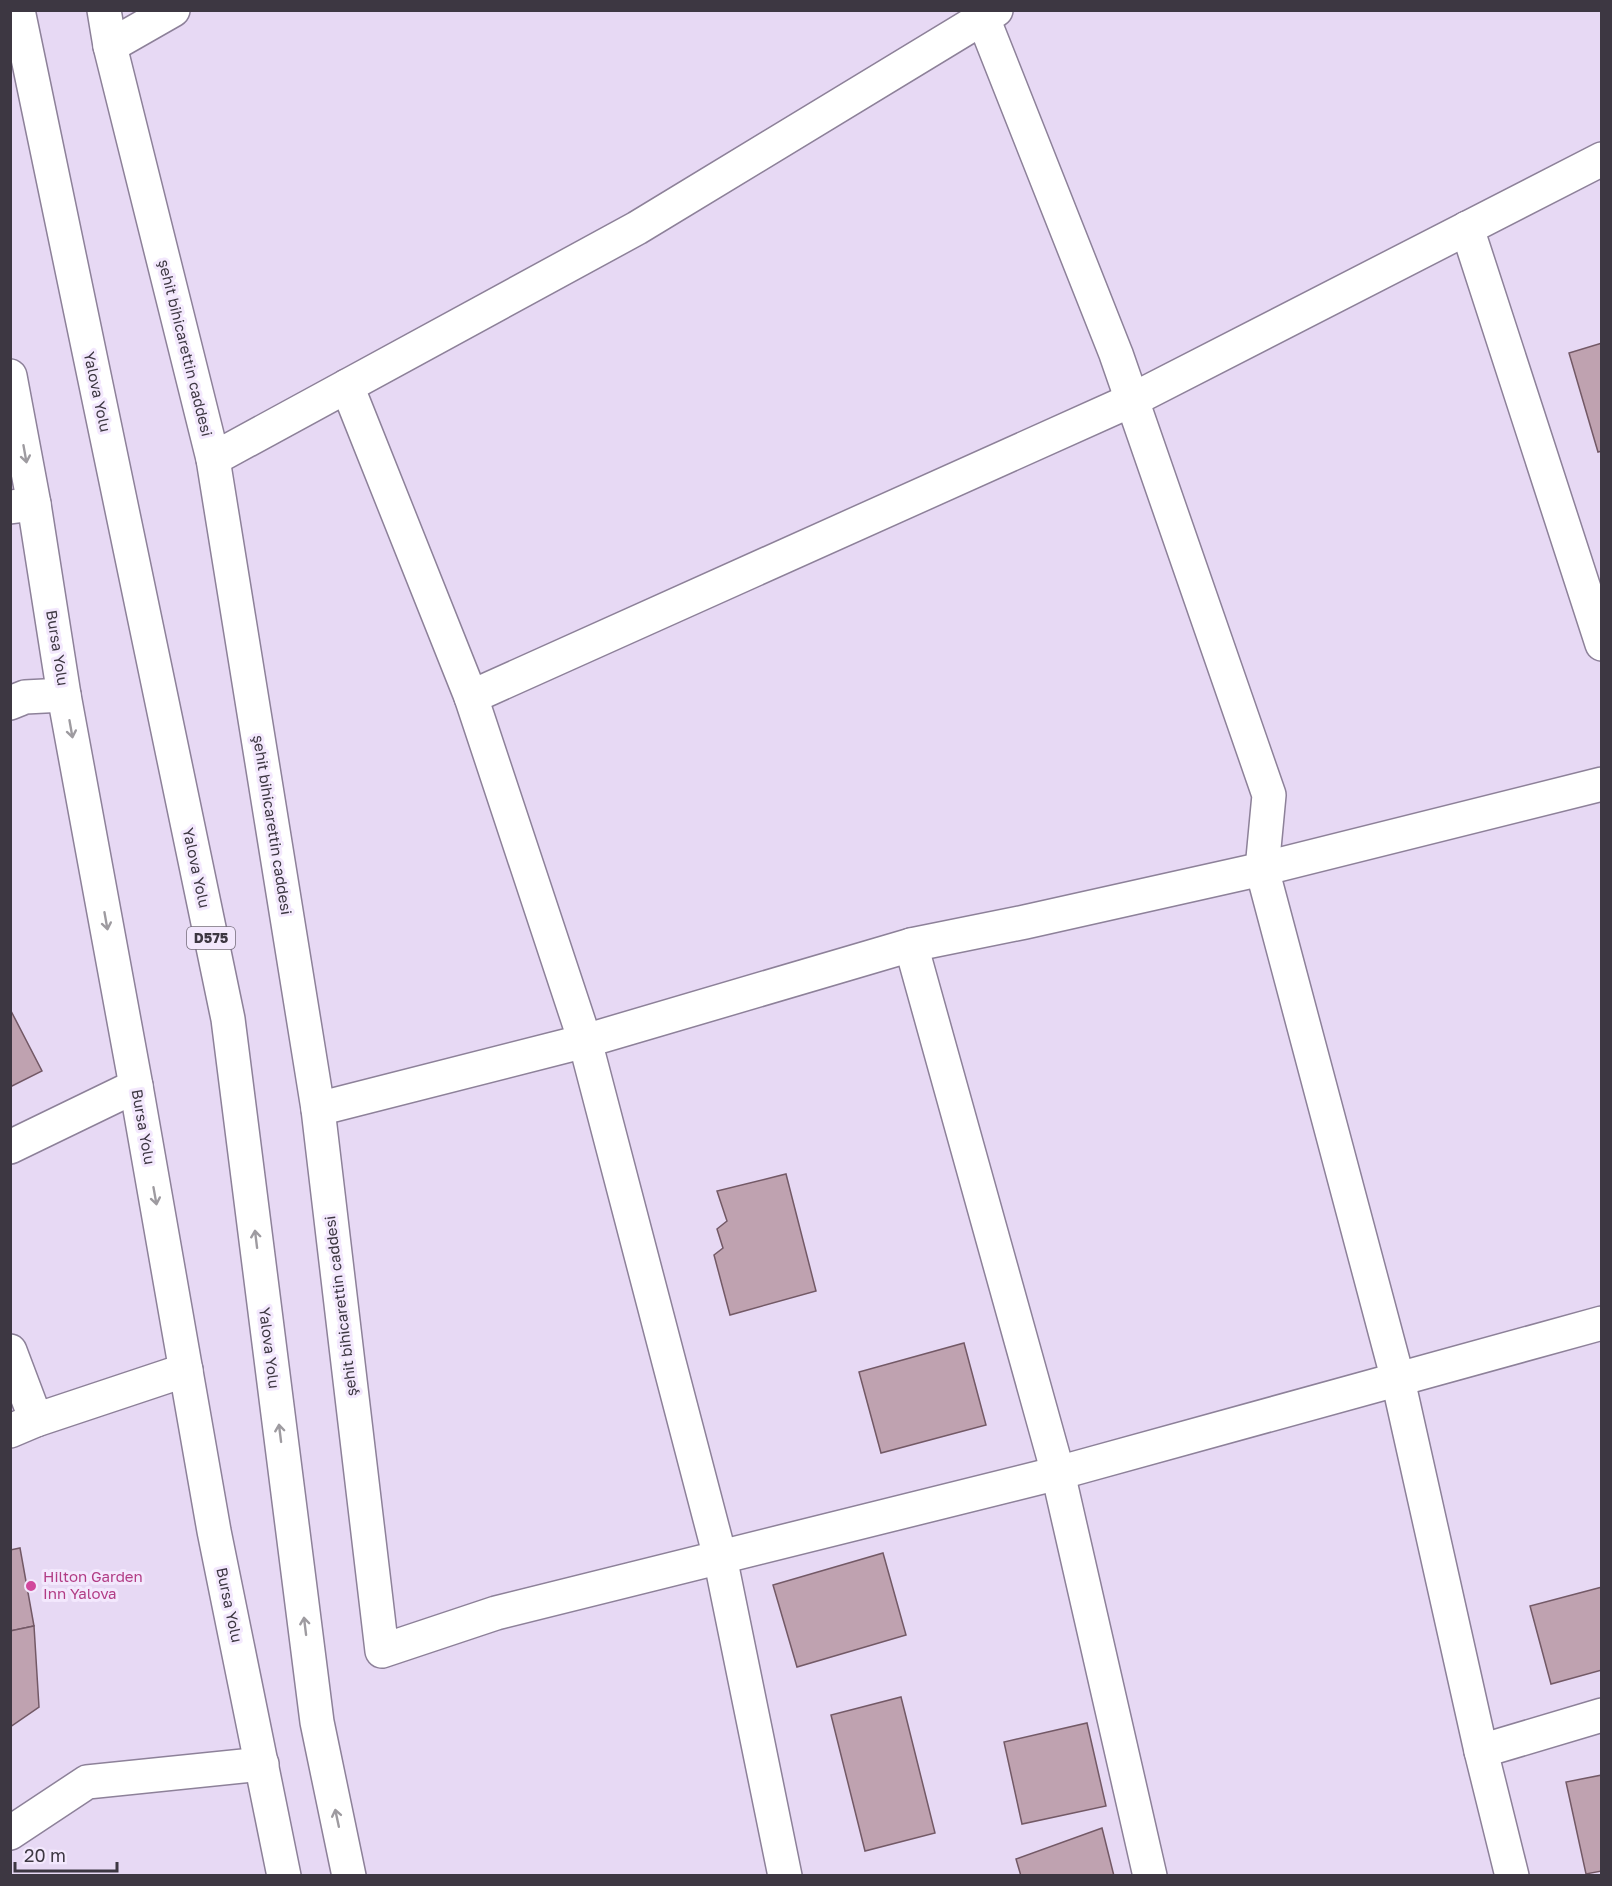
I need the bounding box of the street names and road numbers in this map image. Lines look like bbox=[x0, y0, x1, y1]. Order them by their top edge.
street label: şehit bihicarettin caddesi bbox=[155, 257, 217, 438]
street label: Yalova Yolu bbox=[81, 350, 115, 434]
street label: Bursa Yolu bbox=[43, 609, 73, 687]
street label: şehit bihicarettin caddesi bbox=[250, 734, 296, 916]
street label: Yalova Yolu bbox=[180, 826, 214, 910]
road number: D575 bbox=[187, 927, 235, 949]
street label: Bursa Yolu bbox=[128, 1088, 159, 1166]
street label: şehit bihicarettin caddesi bbox=[320, 1215, 360, 1397]
street label: Yalova Yolu bbox=[256, 1306, 284, 1390]
street label: Bursa Yolu bbox=[213, 1566, 247, 1644]

